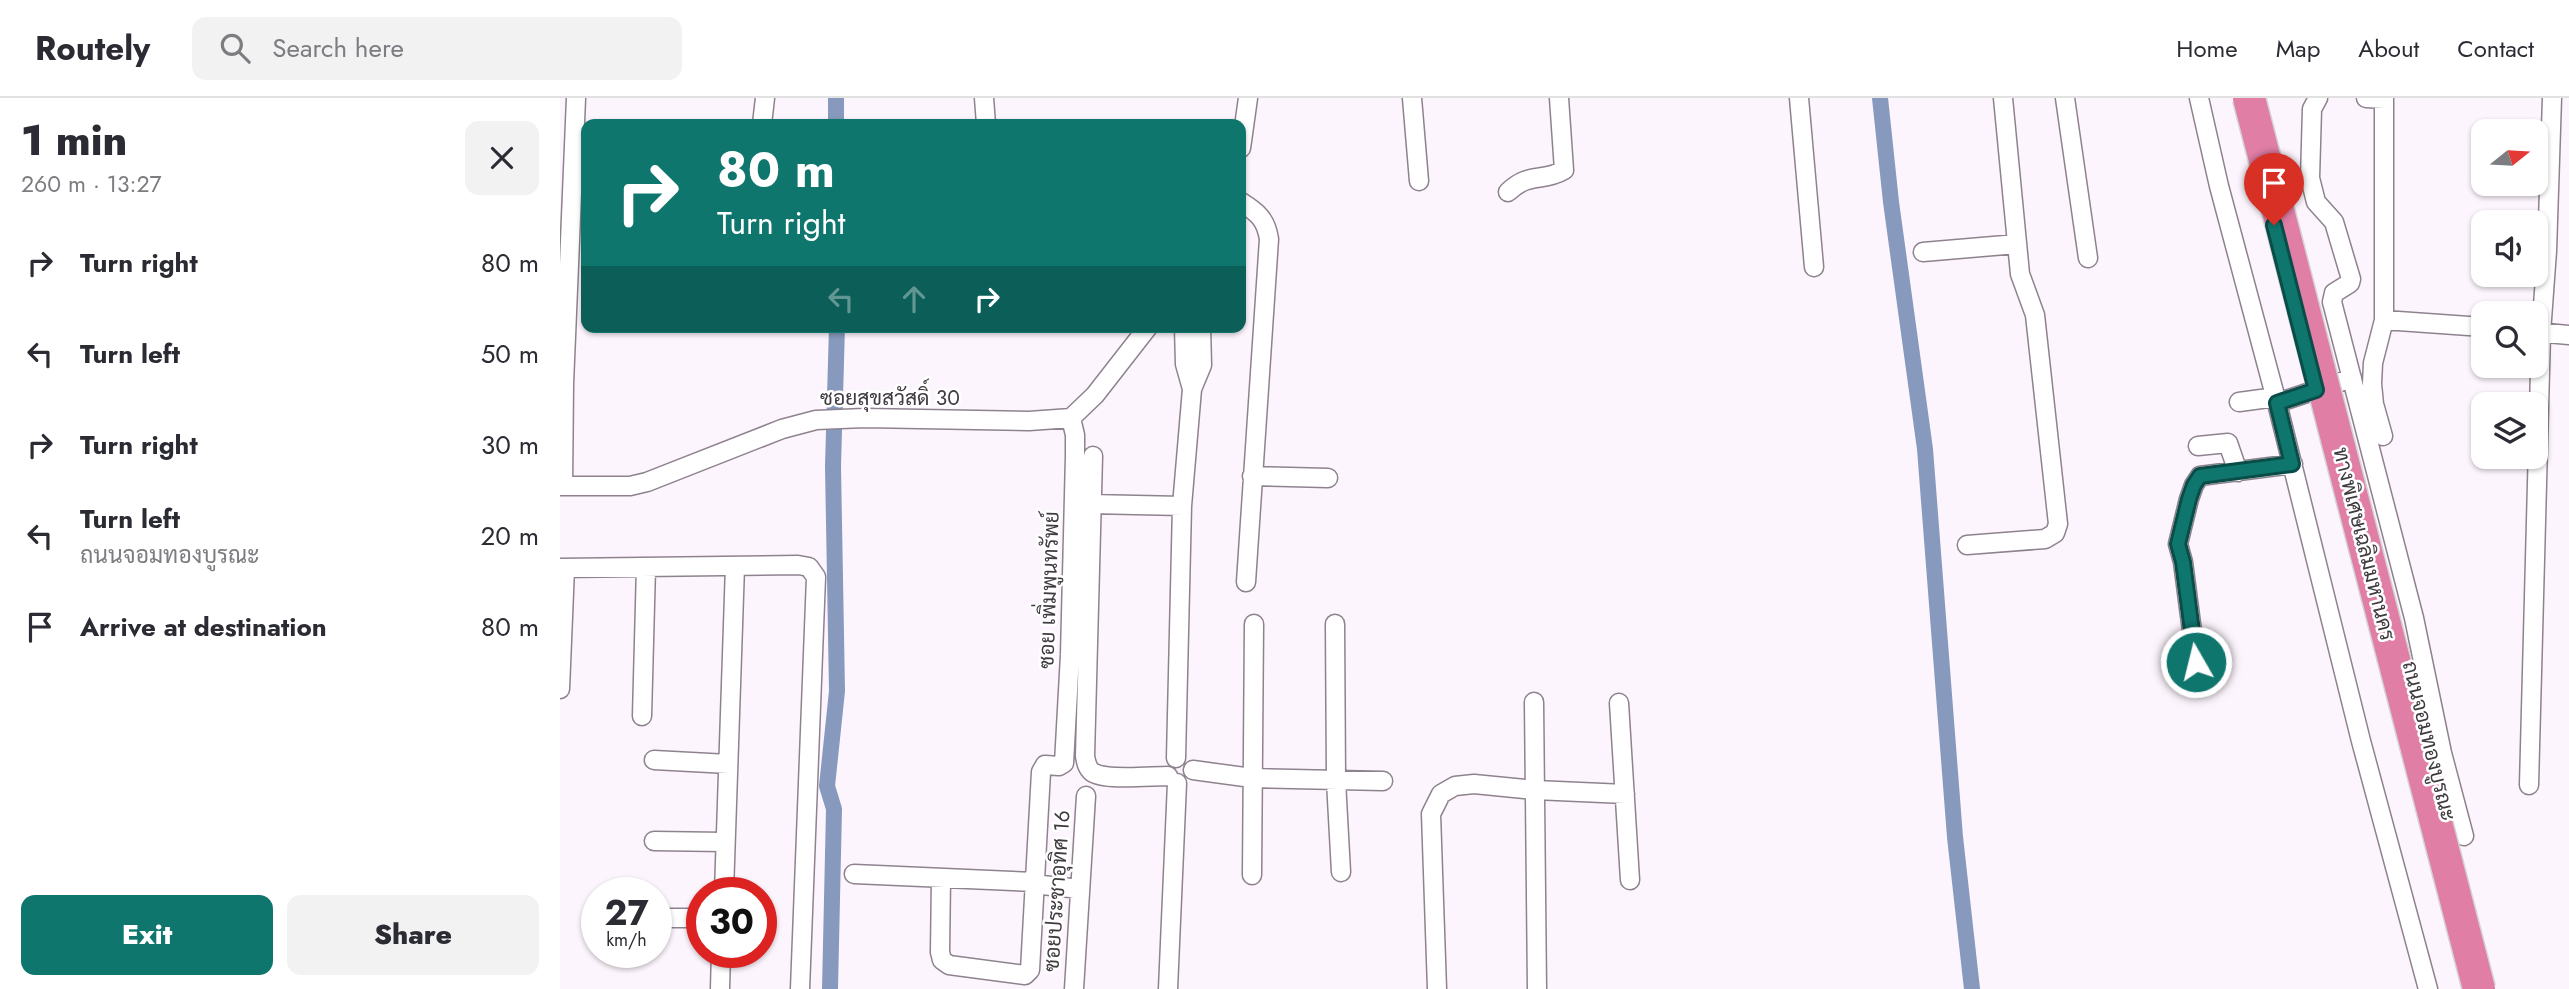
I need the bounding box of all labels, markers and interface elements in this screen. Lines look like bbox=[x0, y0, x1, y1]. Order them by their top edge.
search box bbox=[192, 17, 682, 80]
text: Routely bbox=[35, 25, 150, 72]
icon: search bbox=[216, 29, 254, 67]
text: Search here bbox=[272, 29, 404, 67]
text: Home bbox=[2176, 31, 2238, 66]
text: Map bbox=[2276, 31, 2320, 66]
text: About bbox=[2358, 31, 2419, 66]
text: Contact bbox=[2457, 31, 2534, 66]
text: 1 min bbox=[21, 110, 127, 171]
north arrow bbox=[2471, 119, 2548, 196]
map controls bbox=[2471, 119, 2548, 469]
button: close bbox=[465, 121, 539, 195]
text: 80 m bbox=[717, 135, 835, 205]
icon: right bbox=[602, 147, 693, 238]
pin bbox=[2244, 153, 2304, 225]
icon: arrive bbox=[2255, 164, 2293, 202]
text: 260 m · 13:27 bbox=[21, 167, 162, 201]
text: Turn right bbox=[717, 200, 846, 246]
button: sound bbox=[2471, 210, 2548, 287]
icon: right bbox=[21, 244, 59, 282]
text: Turn right bbox=[80, 244, 198, 282]
text: 80 m bbox=[481, 244, 539, 282]
icon: left bbox=[822, 280, 860, 318]
icon: ahead bbox=[895, 280, 933, 318]
icon: right bbox=[968, 280, 1006, 318]
button: search bbox=[2471, 301, 2548, 378]
icon: left bbox=[21, 335, 59, 373]
text: Turn left bbox=[80, 335, 180, 373]
text: 50 m bbox=[481, 335, 539, 373]
street label: ซอยสุขสวัสดิ์ 30 bbox=[820, 378, 960, 413]
button: layers bbox=[2471, 392, 2548, 469]
icon: right bbox=[21, 426, 59, 464]
text: Turn right bbox=[80, 426, 198, 464]
text: 30 m bbox=[481, 426, 539, 464]
street label: ทางพิเศษเฉลิมมหานคร bbox=[2325, 444, 2403, 644]
text: Turn left bbox=[80, 500, 180, 538]
street label: ซอย เพิ่มพูนทรัพย์ bbox=[1027, 511, 1067, 669]
icon: left bbox=[21, 517, 59, 555]
text: 20 m bbox=[481, 517, 539, 555]
text: ถนนจอมทองบูรณะ bbox=[80, 538, 260, 572]
icon: arrive bbox=[21, 608, 59, 646]
text: Arrive at destination bbox=[80, 608, 327, 646]
text: 80 m bbox=[481, 608, 539, 646]
position arrow bbox=[2159, 625, 2233, 699]
street label: ถนนจอมทองบูรณะ bbox=[2395, 658, 2463, 824]
street label: ซอยประชาอุทิศ 16 bbox=[1036, 809, 1078, 973]
speed limit sign: 30 bbox=[686, 877, 777, 968]
text: 27 bbox=[604, 888, 649, 938]
button: Exit bbox=[21, 895, 273, 975]
button: Share bbox=[287, 895, 539, 975]
text: km/h bbox=[606, 927, 647, 953]

